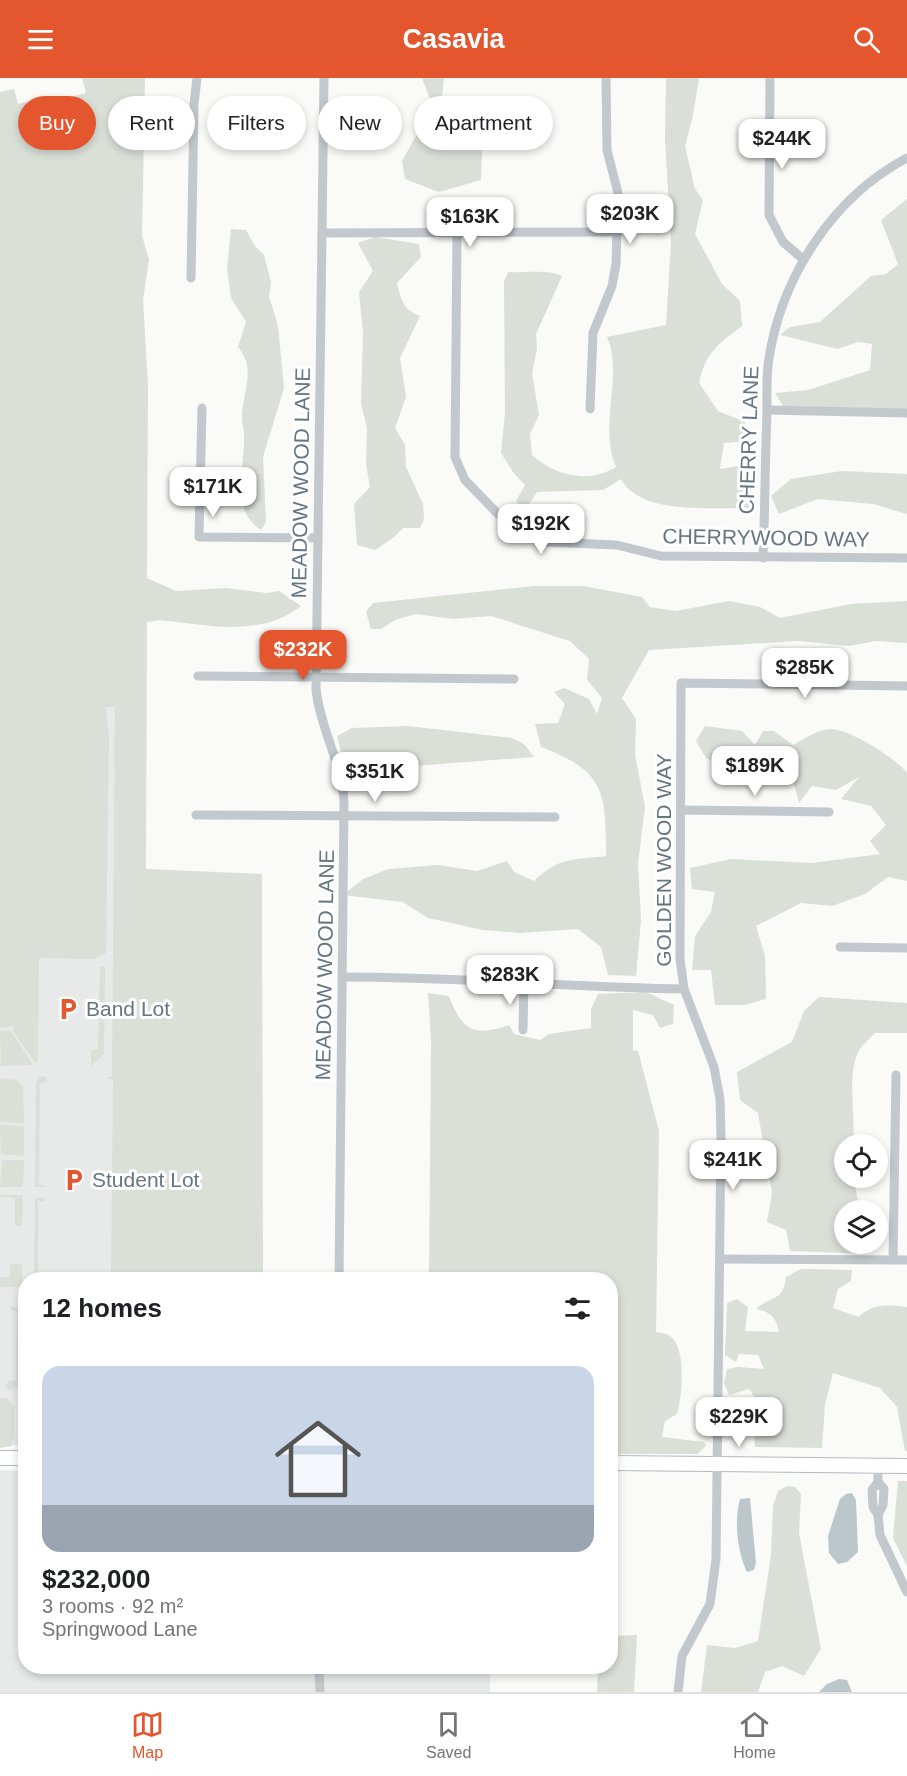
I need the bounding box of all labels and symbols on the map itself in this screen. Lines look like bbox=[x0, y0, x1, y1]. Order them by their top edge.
pin: $244K bbox=[740, 119, 824, 170]
pin: $203K bbox=[588, 194, 672, 245]
pin: $163K bbox=[428, 197, 512, 248]
street label: CHERRY LANE bbox=[734, 365, 763, 515]
street label: MEADOW WOOD LANE bbox=[287, 367, 314, 599]
pin: $171K bbox=[171, 467, 255, 518]
pin: $192K bbox=[499, 504, 583, 555]
street label: CHERRYWOOD WAY bbox=[662, 524, 870, 551]
pin: $232K bbox=[261, 630, 345, 681]
pin: $285K bbox=[763, 648, 847, 699]
pin: $189K bbox=[713, 746, 797, 797]
pin: $351K bbox=[333, 752, 417, 803]
street label: GOLDEN WOOD WAY bbox=[652, 753, 675, 967]
street label: MEADOW WOOD LANE bbox=[311, 849, 338, 1081]
pin: $283K bbox=[468, 955, 552, 1006]
parking icon: Band Lot bbox=[55, 996, 81, 1022]
place label: Band Lot bbox=[86, 997, 170, 1020]
pin: $241K bbox=[691, 1140, 775, 1191]
parking icon: Student Lot bbox=[61, 1167, 87, 1193]
place label: Student Lot bbox=[92, 1168, 200, 1191]
pin: $229K bbox=[697, 1397, 781, 1448]

